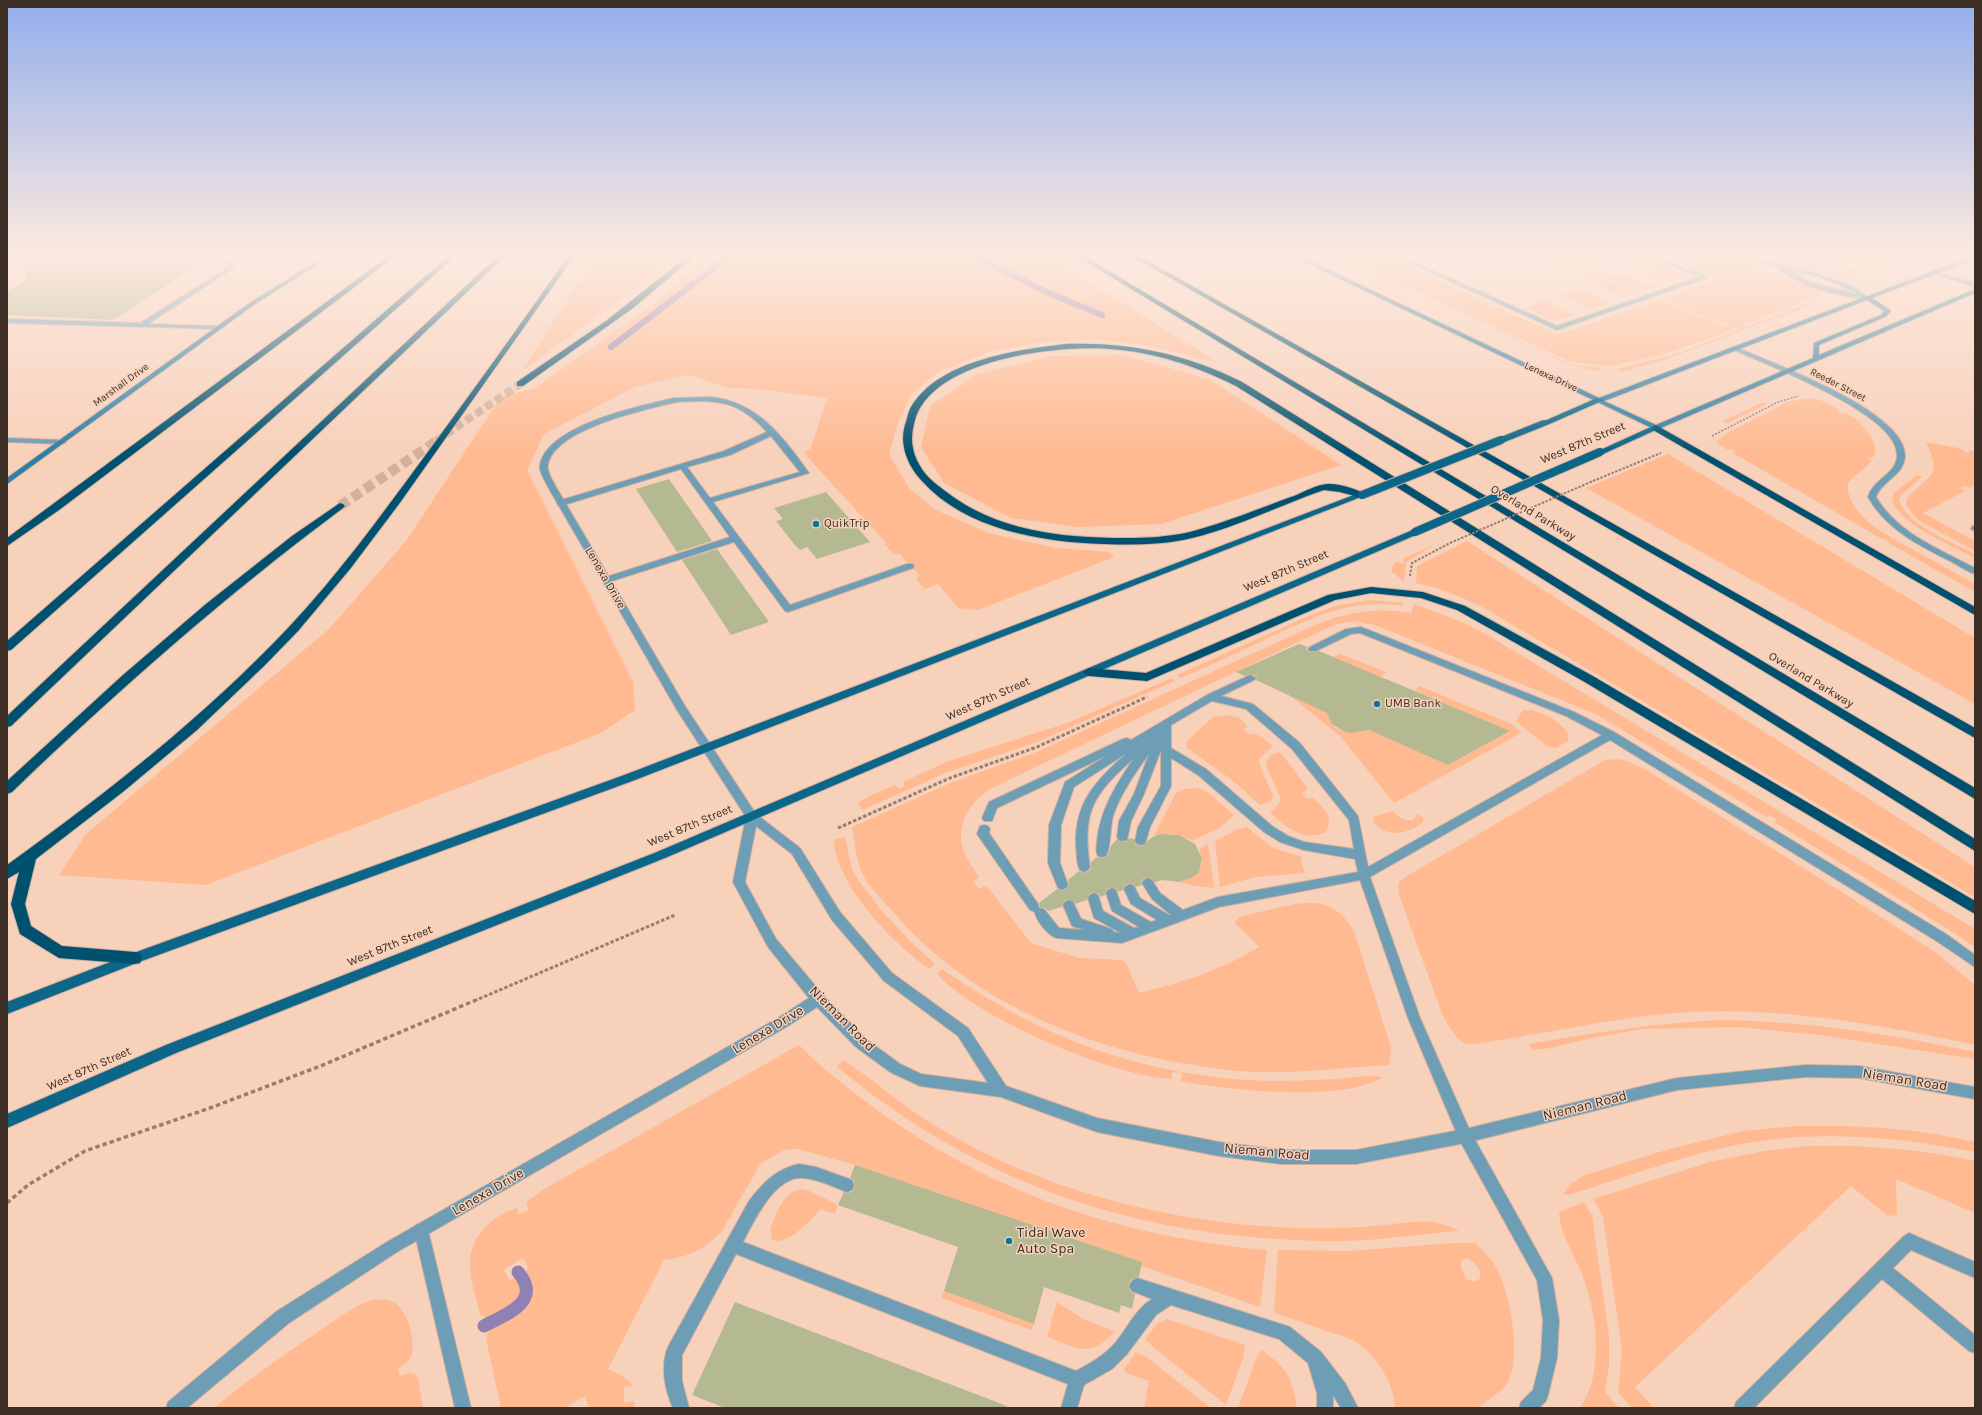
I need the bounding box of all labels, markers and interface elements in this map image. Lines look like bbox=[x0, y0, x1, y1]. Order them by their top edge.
street label: Lenexa Drive bbox=[1522, 359, 1580, 395]
street label: Marshall Drive bbox=[91, 361, 151, 409]
street label: Reeder Street bbox=[1808, 366, 1868, 404]
street label: West 87th Street bbox=[1538, 419, 1628, 467]
street label: Overland Parkway bbox=[1488, 482, 1578, 544]
place label: QuikTrip bbox=[824, 517, 869, 531]
marker: QuikTrip bbox=[811, 519, 821, 529]
street label: Lenexa Drive bbox=[582, 545, 628, 611]
street label: West 87th Street bbox=[1241, 547, 1331, 595]
street label: Overland Parkway bbox=[1766, 649, 1856, 711]
street label: West 87th Street bbox=[944, 674, 1032, 724]
place label: UMB Bank bbox=[1385, 697, 1441, 711]
marker: UMB Bank bbox=[1372, 699, 1382, 709]
street label: West 87th Street bbox=[645, 802, 735, 850]
street label: West 87th Street bbox=[345, 922, 435, 970]
street label: Nieman Road bbox=[806, 983, 878, 1055]
street label: Lenexa Drive bbox=[729, 1002, 807, 1058]
street label: West 87th Street bbox=[45, 1044, 133, 1094]
street label: Nieman Road bbox=[1861, 1065, 1949, 1095]
street label: Nieman Road bbox=[1541, 1087, 1629, 1125]
street label: Nieman Road bbox=[1224, 1140, 1310, 1164]
street label: Lenexa Drive bbox=[449, 1165, 527, 1219]
place label: Tidal Wave Auto Spa bbox=[1017, 1225, 1085, 1258]
marker: Tidal Wave Auto Spa bbox=[1004, 1236, 1014, 1246]

